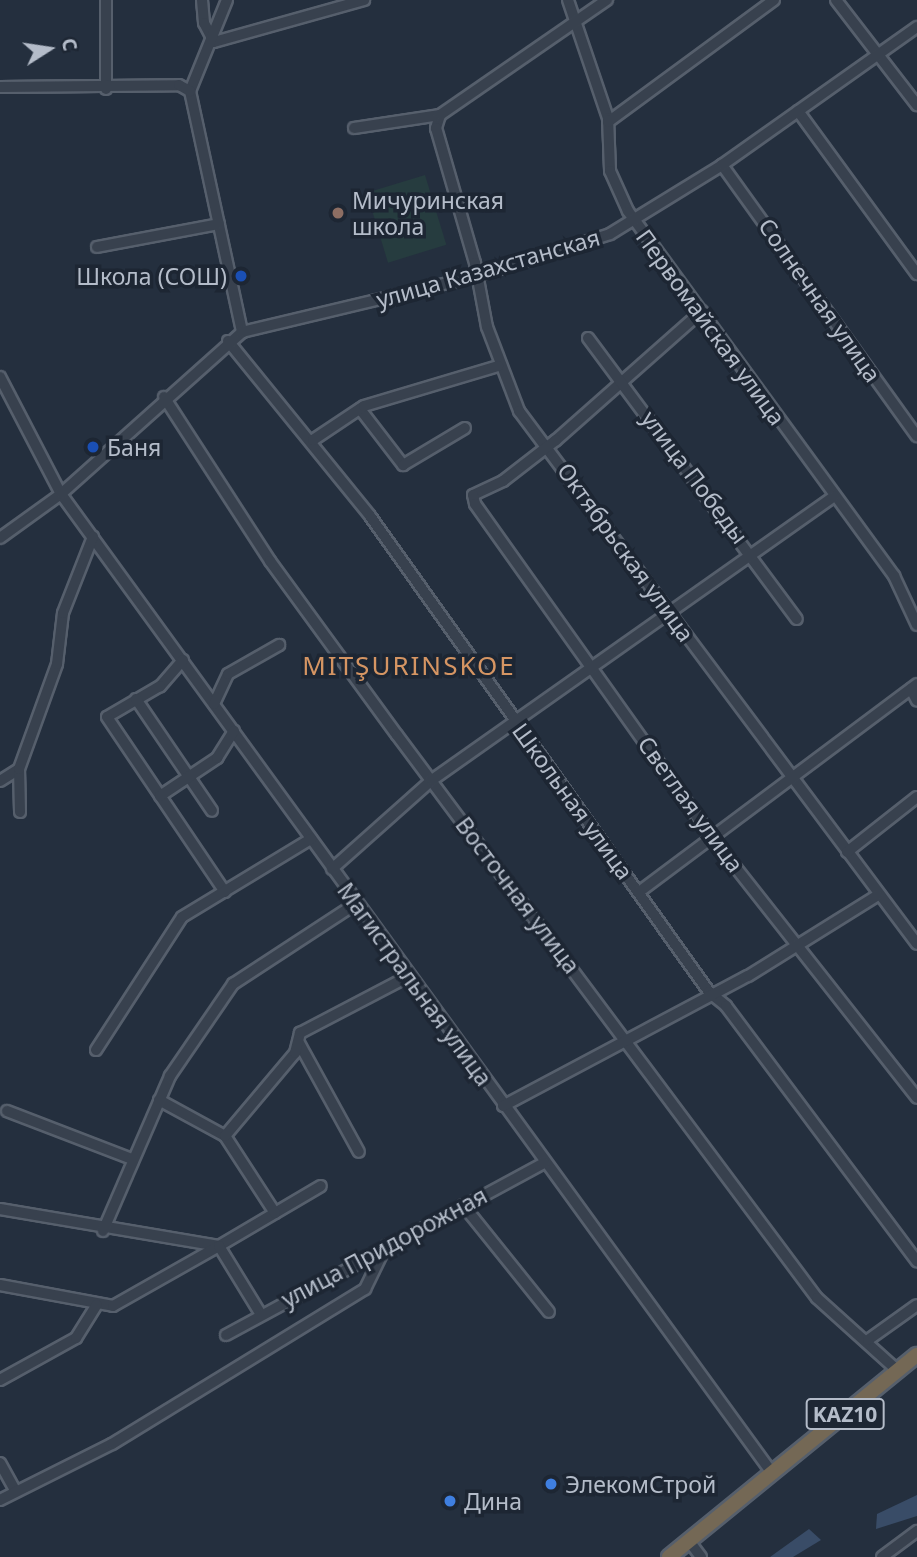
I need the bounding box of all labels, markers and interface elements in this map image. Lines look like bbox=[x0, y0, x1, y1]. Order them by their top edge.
north arrow bbox=[14, 14, 84, 84]
text: С bbox=[56, 36, 84, 53]
place label: Мичуринская школа bbox=[352, 186, 504, 240]
marker: Мичуринская школа bbox=[330, 205, 346, 221]
street label: Солнечная улица bbox=[753, 213, 887, 387]
street label: улица Казахстанская bbox=[373, 223, 603, 313]
street label: Первомайская улица bbox=[631, 224, 791, 430]
place label: Школа (СОШ) bbox=[76, 262, 227, 290]
marker: Школа (СОШ) bbox=[233, 268, 249, 284]
street label: улица Победы bbox=[636, 405, 754, 549]
place label: Баня bbox=[107, 433, 161, 461]
marker: Баня bbox=[85, 439, 101, 455]
street label: Октябрьская улица bbox=[552, 457, 700, 647]
district label: MITŞURINSKOE bbox=[304, 650, 514, 682]
street label: Школьная улица bbox=[507, 717, 639, 885]
street label: Светлая улица bbox=[633, 731, 749, 877]
street label: Восточная улица bbox=[450, 811, 586, 979]
street label: Магистральная улица bbox=[332, 877, 498, 1091]
street label: улица Придорожная bbox=[277, 1181, 491, 1313]
road number: KAZ10 bbox=[805, 1396, 885, 1432]
place label: ЭлекомСтрой bbox=[565, 1470, 716, 1498]
marker: ЭлекомСтрой bbox=[543, 1476, 559, 1492]
place label: Дина bbox=[464, 1487, 522, 1515]
marker: Дина bbox=[442, 1493, 458, 1509]

